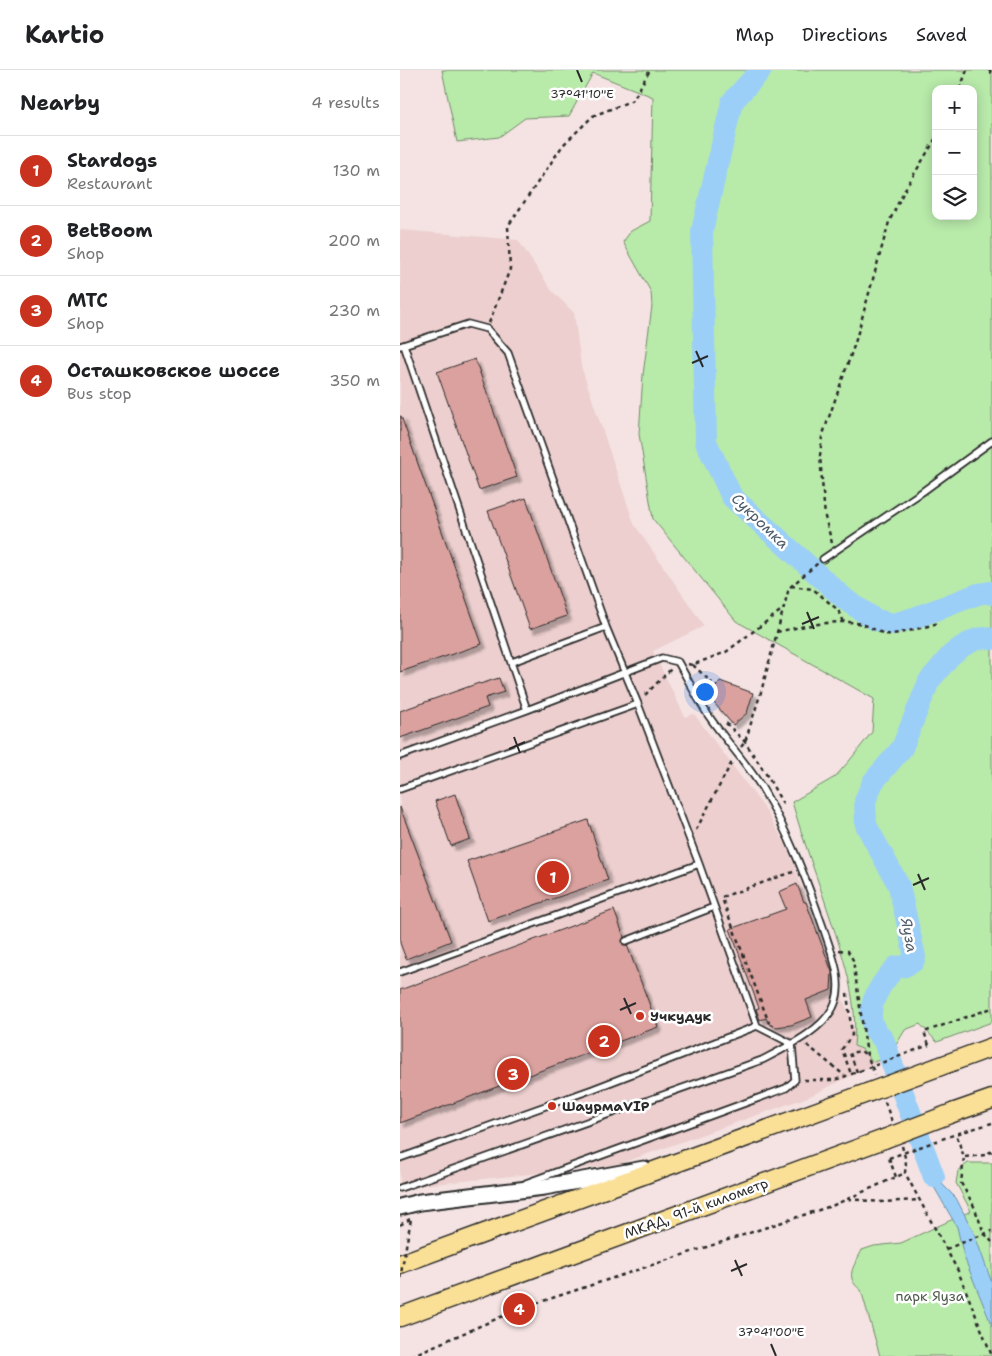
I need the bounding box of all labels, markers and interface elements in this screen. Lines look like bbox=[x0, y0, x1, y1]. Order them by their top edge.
text: Kartio bbox=[25, 19, 104, 51]
text: Map bbox=[736, 23, 774, 47]
text: Directions bbox=[802, 23, 888, 47]
text: Saved bbox=[916, 23, 967, 47]
map controls bbox=[932, 85, 977, 220]
button: + bbox=[932, 85, 977, 130]
text: 37°41'10"E bbox=[550, 86, 614, 102]
text: Nearby bbox=[20, 89, 100, 117]
text: 4 results bbox=[311, 92, 380, 113]
button: − bbox=[932, 130, 977, 175]
text: Stardogs bbox=[67, 148, 157, 173]
text: 1 bbox=[32, 160, 40, 181]
text: 130 m bbox=[333, 160, 380, 181]
text: Restaurant bbox=[67, 173, 153, 194]
button: layers bbox=[932, 175, 977, 220]
text: BetBoom bbox=[67, 218, 153, 243]
text: 2 bbox=[30, 230, 42, 251]
text: 200 m bbox=[328, 230, 380, 251]
text: Shop bbox=[67, 243, 104, 264]
text: МТС bbox=[67, 288, 108, 313]
text: 3 bbox=[30, 300, 42, 321]
text: 230 m bbox=[328, 300, 380, 321]
text: Shop bbox=[67, 313, 104, 334]
text: Осташковское шоссе bbox=[67, 358, 280, 383]
text: 4 bbox=[30, 370, 42, 391]
text: 350 m bbox=[329, 370, 380, 391]
text: Bus stop bbox=[67, 383, 132, 404]
water label: Сукромка bbox=[727, 489, 793, 553]
your location bbox=[692, 679, 718, 705]
pin: 1 bbox=[537, 858, 569, 896]
water label: Яуза bbox=[896, 915, 922, 954]
place label: Учкудук bbox=[650, 1007, 712, 1025]
marker: Учкудук bbox=[634, 1010, 646, 1022]
pin: 2 bbox=[588, 1022, 620, 1060]
pin: 3 bbox=[497, 1055, 529, 1093]
place label: ШаурмаVIP bbox=[562, 1097, 650, 1115]
marker: ШаурмаVIP bbox=[546, 1100, 558, 1112]
street label: МКАД, 91-й километр bbox=[622, 1174, 771, 1242]
park label: парк Яуза bbox=[896, 1287, 965, 1305]
pin: 4 bbox=[503, 1290, 535, 1328]
text: 37°41'00"E bbox=[738, 1324, 804, 1340]

